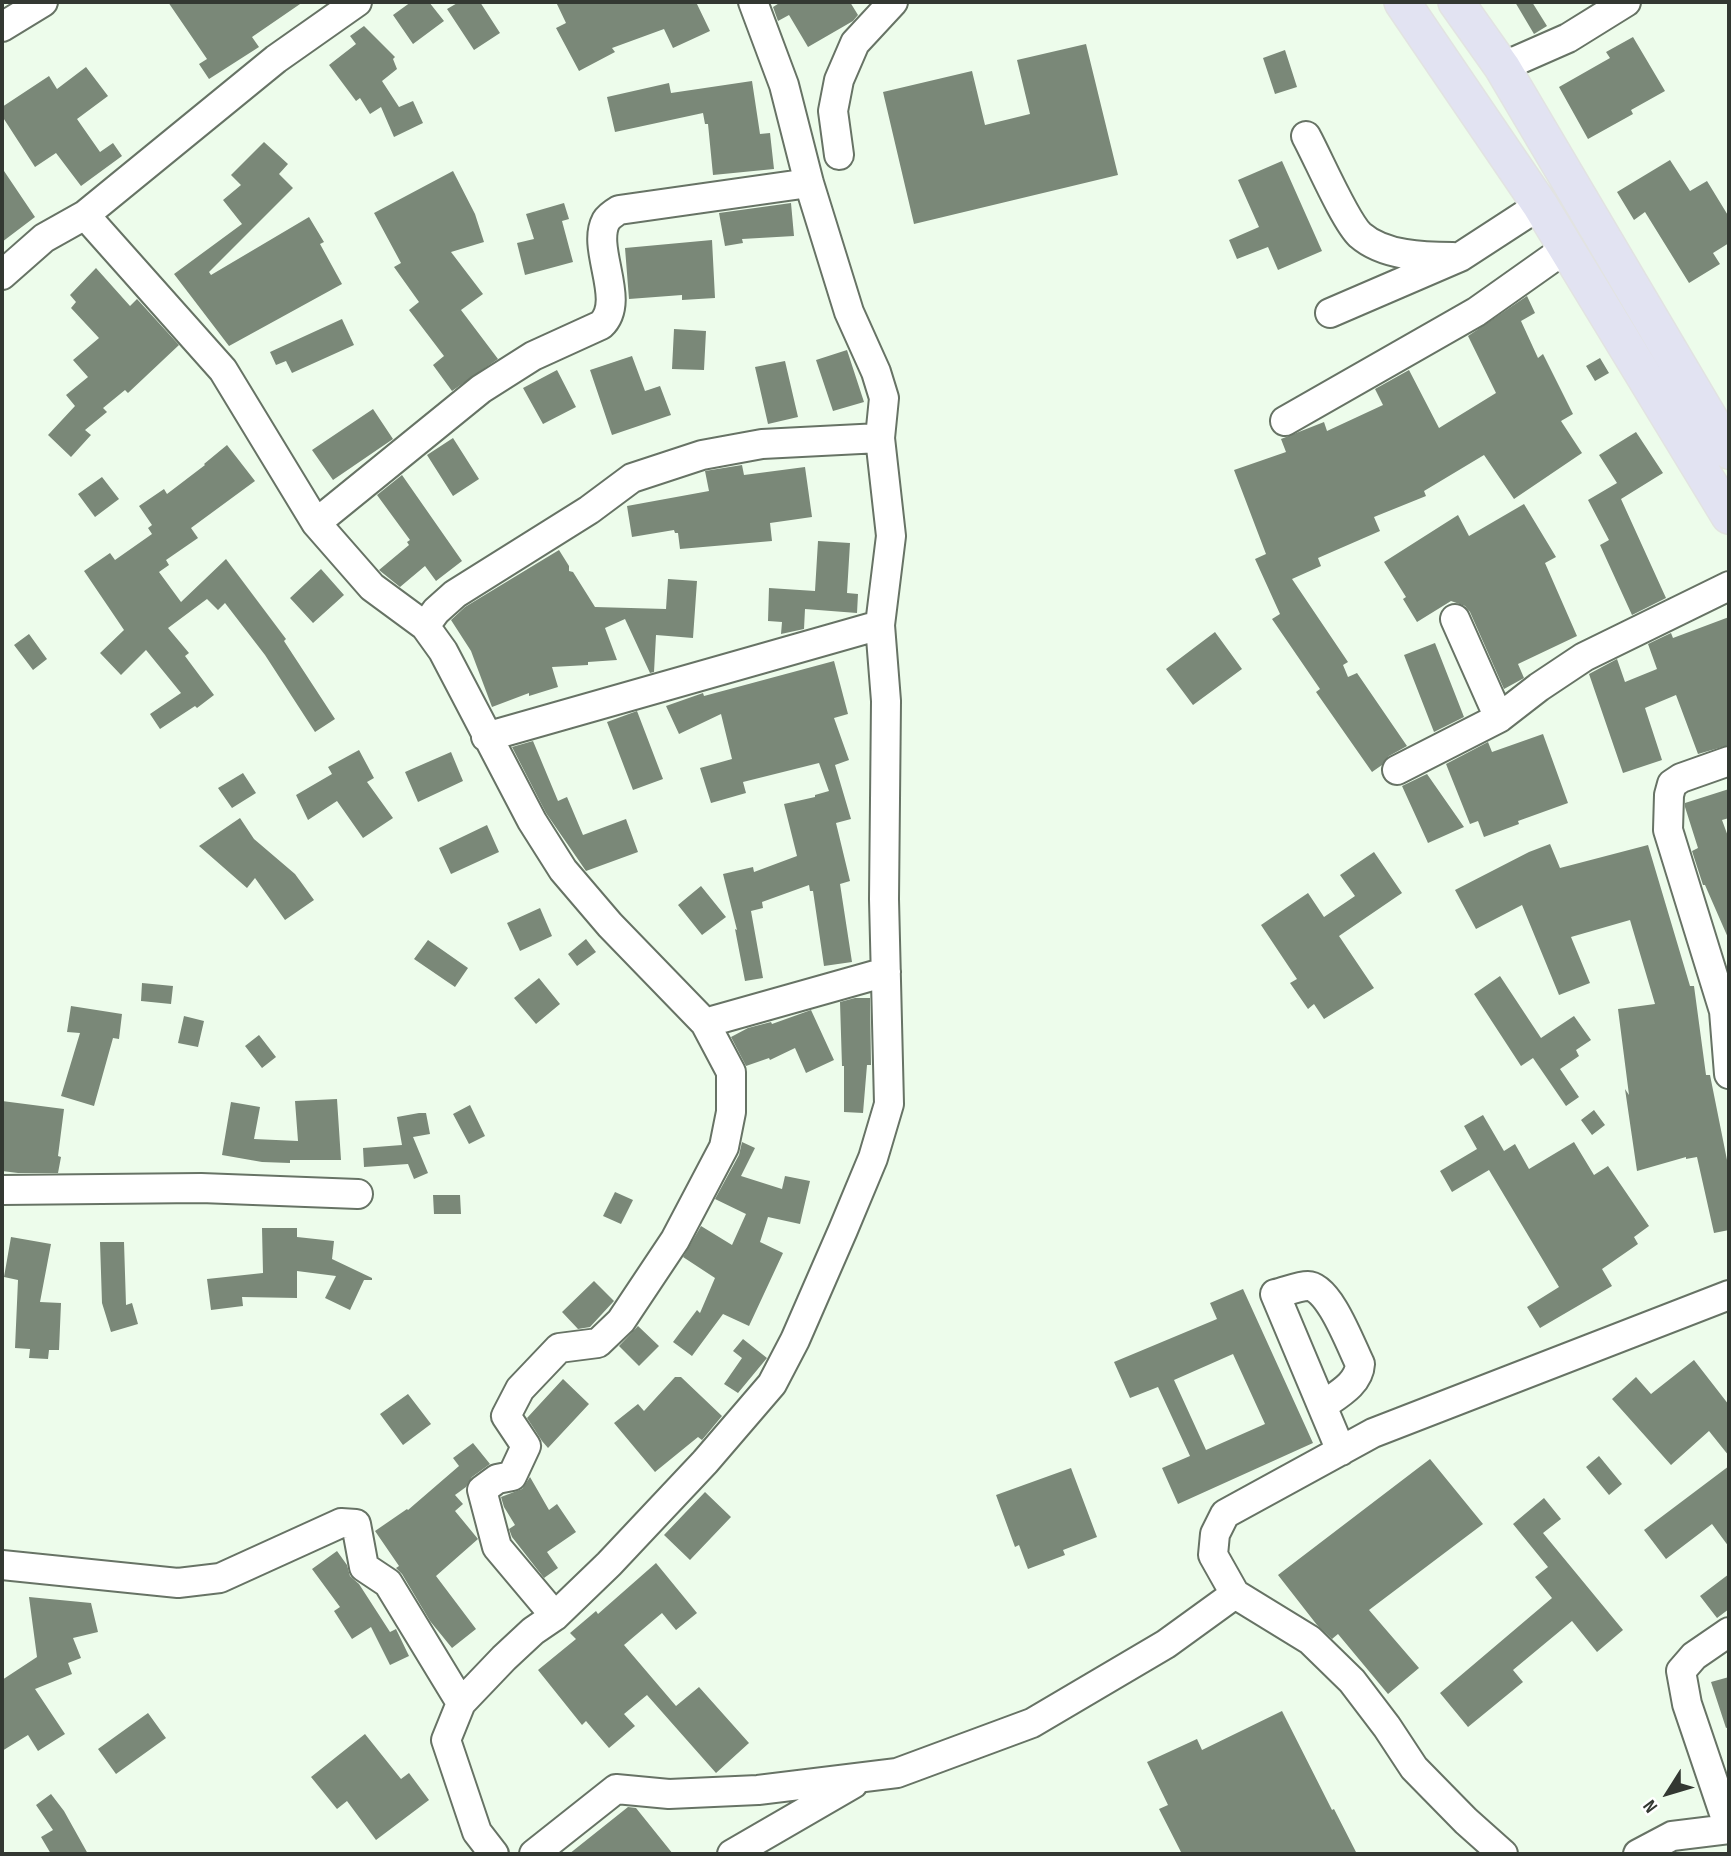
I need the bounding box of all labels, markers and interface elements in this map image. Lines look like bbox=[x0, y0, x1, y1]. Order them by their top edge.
north arrow bbox=[1633, 1758, 1703, 1828]
text: N bbox=[1639, 1795, 1663, 1817]

